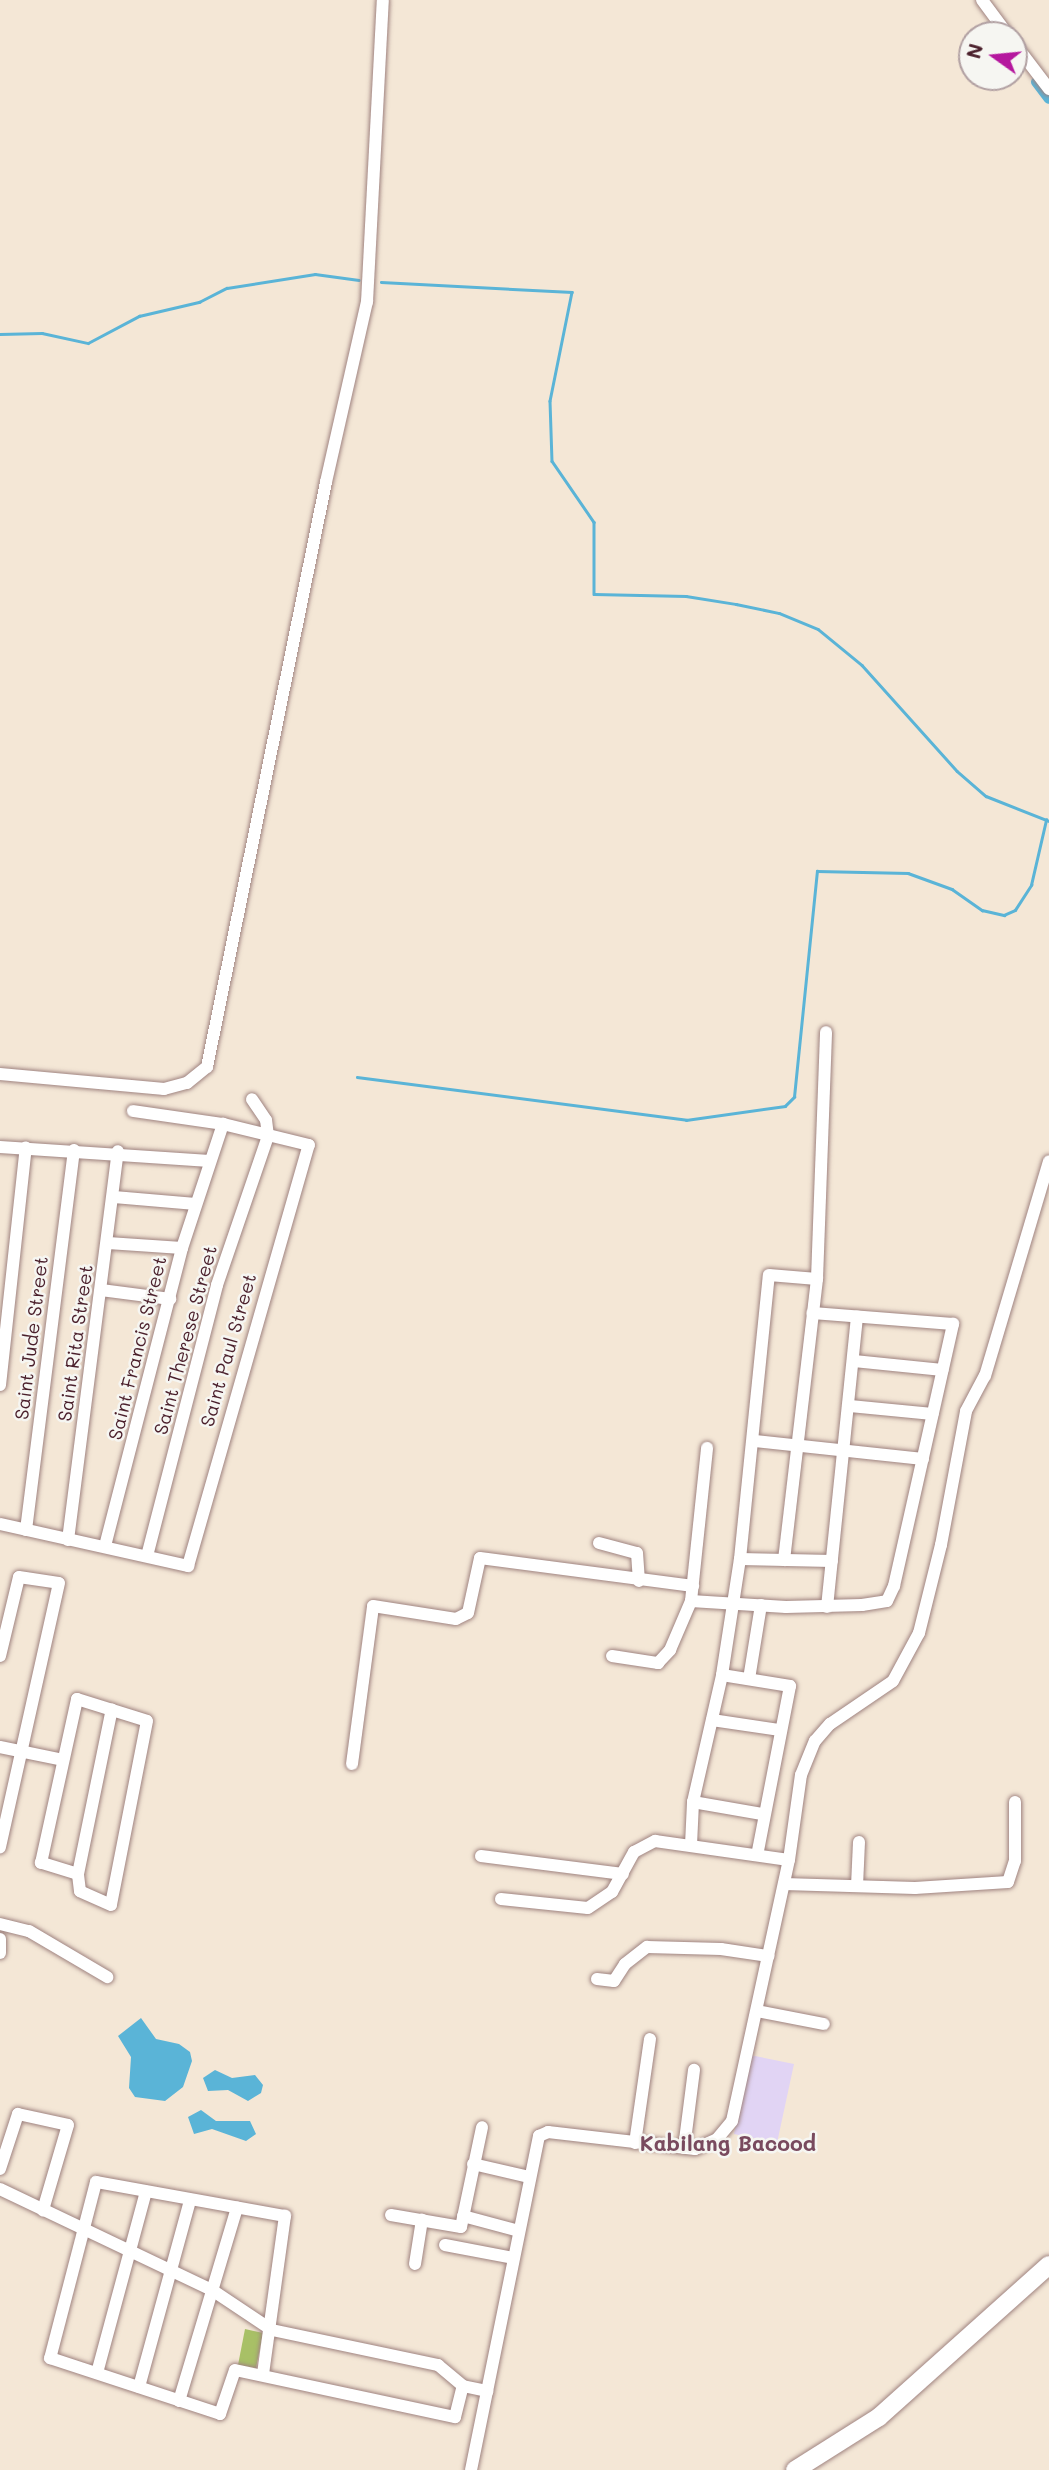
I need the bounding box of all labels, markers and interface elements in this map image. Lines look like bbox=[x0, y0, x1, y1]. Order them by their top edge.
north arrow bbox=[958, 21, 1028, 91]
text: N bbox=[960, 41, 988, 61]
street label: Saint Therese Street bbox=[149, 1243, 221, 1437]
street label: Saint Francis Street bbox=[103, 1254, 171, 1442]
street label: Saint Jude Street bbox=[10, 1255, 52, 1421]
street label: Saint Rita Street bbox=[53, 1263, 97, 1423]
street label: Saint Paul Street bbox=[195, 1271, 261, 1429]
district label: Kabilang Bacood bbox=[640, 2130, 816, 2156]

